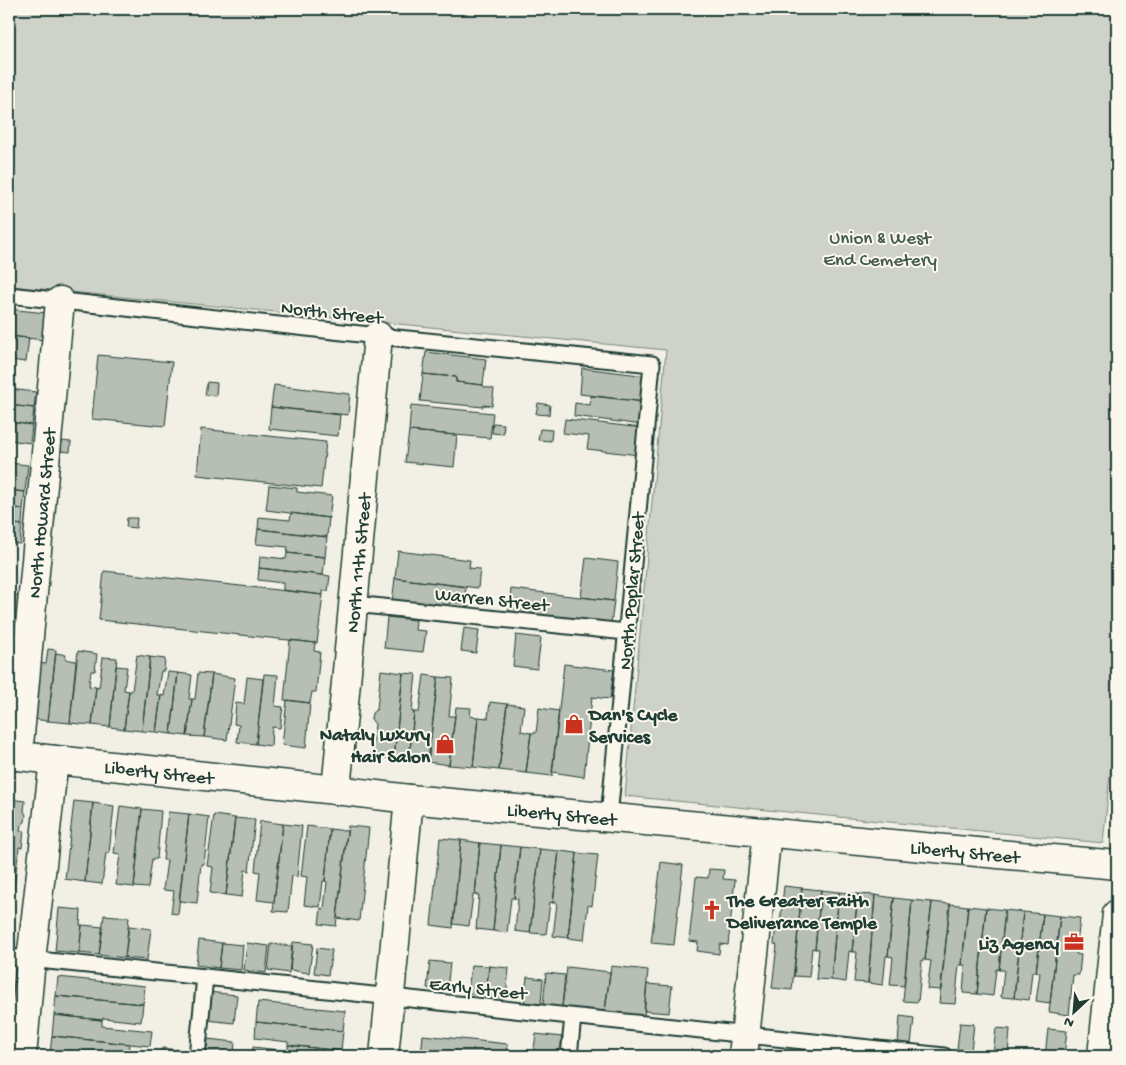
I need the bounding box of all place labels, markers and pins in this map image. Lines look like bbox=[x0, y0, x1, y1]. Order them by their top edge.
place label: Dan's Cycle Services bbox=[587, 705, 679, 750]
shop icon: Dan's Cycle Services bbox=[563, 713, 585, 735]
place label: Nataly Luxury Hair Salon bbox=[320, 725, 431, 770]
shop icon: Nataly Luxury Hair Salon bbox=[434, 733, 456, 755]
place label: The Greater Faith Deliverance Temple bbox=[725, 891, 878, 936]
church icon: The Greater Faith Deliverance Temple bbox=[701, 899, 723, 921]
office icon: Liz Agency bbox=[1063, 931, 1085, 953]
place label: Liz Agency bbox=[978, 934, 1060, 957]

